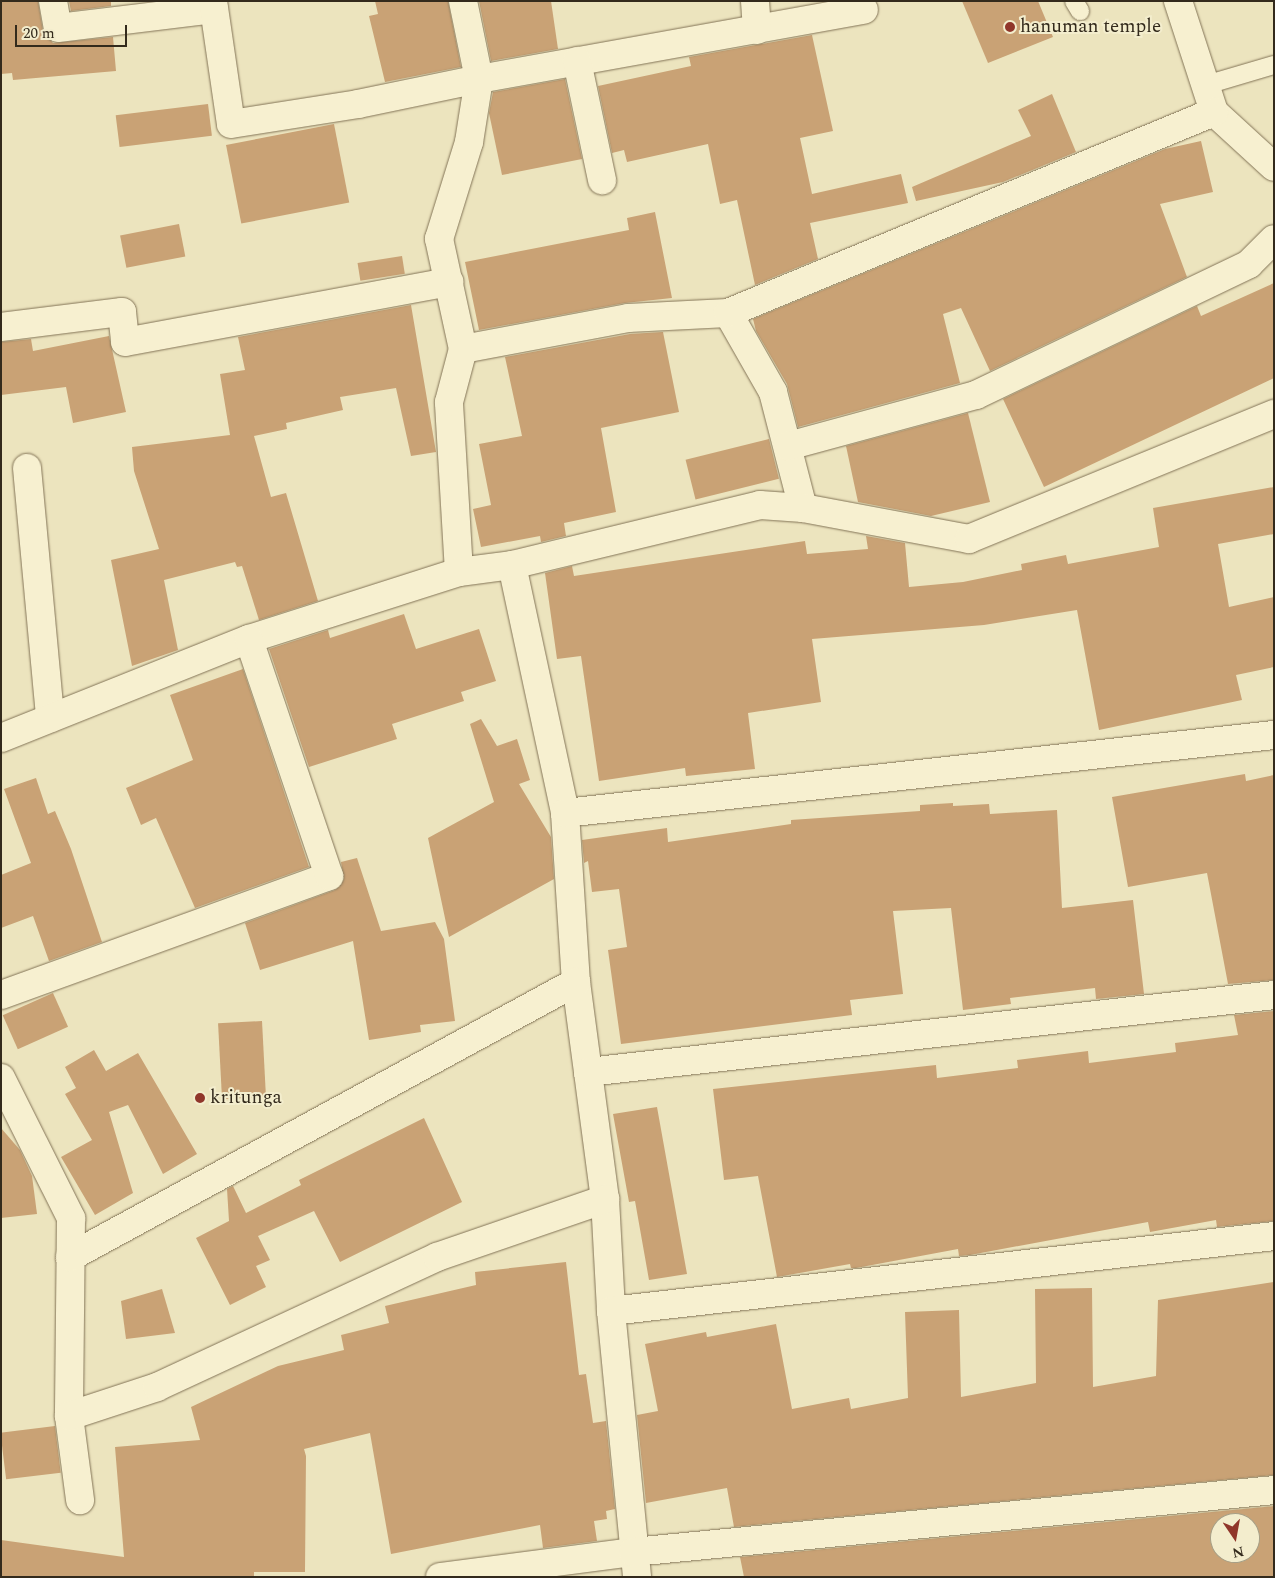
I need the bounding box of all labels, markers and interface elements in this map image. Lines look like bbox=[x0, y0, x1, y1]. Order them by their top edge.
scale bar bbox=[18, 15, 130, 47]
place label: hanuman temple bbox=[1020, 16, 1161, 38]
marker: hanuman temple bbox=[1004, 21, 1016, 33]
text: 20 m bbox=[23, 22, 55, 45]
place label: kritunga bbox=[210, 1087, 282, 1109]
marker: kritunga bbox=[194, 1092, 206, 1104]
north arrow bbox=[1210, 1513, 1260, 1563]
text: N bbox=[1230, 1541, 1246, 1564]

